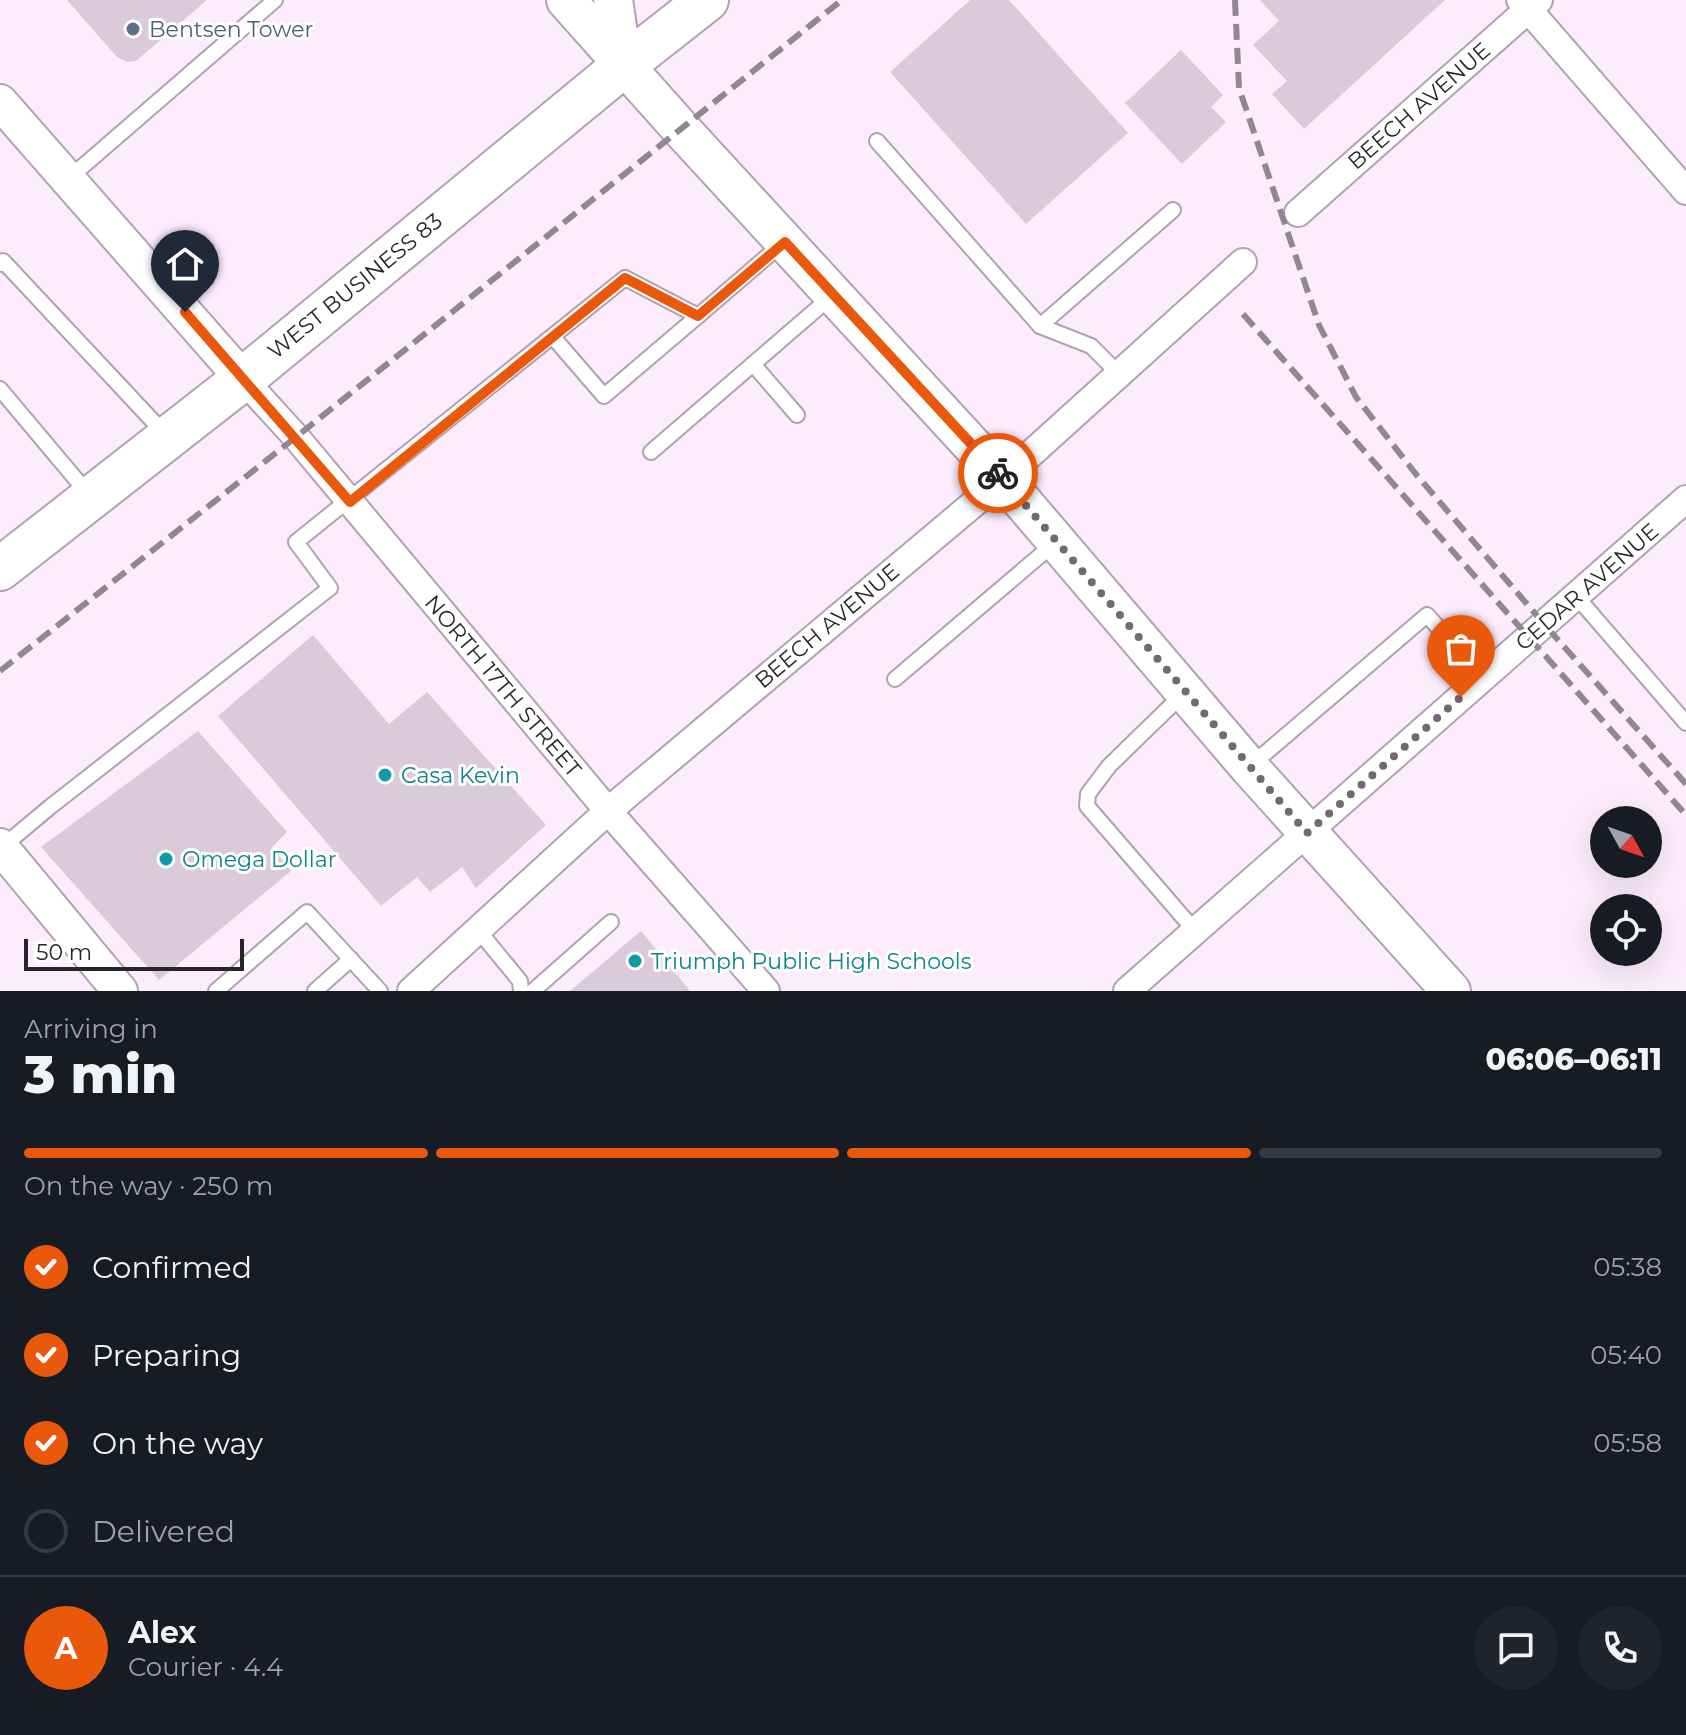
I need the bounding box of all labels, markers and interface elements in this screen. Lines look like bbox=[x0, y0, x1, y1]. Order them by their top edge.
place label: Bentsen Tower bbox=[149, 16, 313, 43]
marker: Bentsen Tower bbox=[124, 20, 142, 38]
street label: BEECH AVENUE bbox=[1342, 37, 1496, 175]
street label: WEST BUSINESS 83 bbox=[262, 207, 448, 365]
pin bbox=[151, 230, 219, 312]
icon: home bbox=[163, 242, 207, 286]
courier bbox=[958, 433, 1038, 513]
icon: bike bbox=[976, 451, 1020, 495]
street label: CEDAR AVENUE bbox=[1510, 518, 1664, 656]
street label: BEECH AVENUE bbox=[749, 558, 905, 694]
street label: NORTH 17TH STREET bbox=[419, 589, 587, 783]
pin bbox=[1427, 615, 1495, 697]
icon: bag bbox=[1439, 627, 1483, 671]
place label: Casa Kevin bbox=[401, 762, 520, 789]
marker: Casa Kevin bbox=[376, 766, 394, 784]
north arrow bbox=[1590, 806, 1662, 878]
map controls bbox=[1590, 806, 1662, 966]
place label: Omega Dollar bbox=[182, 846, 337, 873]
marker: Omega Dollar bbox=[157, 850, 175, 868]
button: locate bbox=[1590, 894, 1662, 966]
scale bar bbox=[24, 935, 244, 971]
text: 50 m bbox=[36, 939, 92, 966]
place label: Triumph Public High Schools bbox=[651, 948, 972, 975]
marker: Triumph Public High Schools bbox=[626, 952, 644, 970]
text: Arriving in bbox=[24, 1013, 158, 1045]
text: 06:06–06:11 bbox=[1485, 1041, 1662, 1078]
text: 3 min bbox=[24, 1043, 177, 1106]
text: On the way · 250 m bbox=[24, 1170, 273, 1202]
icon: check bbox=[24, 1245, 68, 1289]
text: Confirmed bbox=[92, 1249, 252, 1286]
text: 05:38 bbox=[1593, 1251, 1662, 1283]
icon: check bbox=[24, 1333, 68, 1377]
text: Preparing bbox=[92, 1337, 241, 1374]
text: 05:40 bbox=[1590, 1339, 1662, 1371]
icon: check bbox=[24, 1421, 68, 1465]
text: On the way bbox=[92, 1425, 263, 1462]
text: 05:58 bbox=[1593, 1427, 1662, 1459]
text: Delivered bbox=[92, 1513, 235, 1550]
button: chat bbox=[1474, 1606, 1558, 1690]
button: phone bbox=[1578, 1606, 1662, 1690]
text: Alex bbox=[128, 1614, 196, 1651]
text: A bbox=[55, 1630, 77, 1667]
text: Courier · 4.4 bbox=[128, 1651, 283, 1683]

